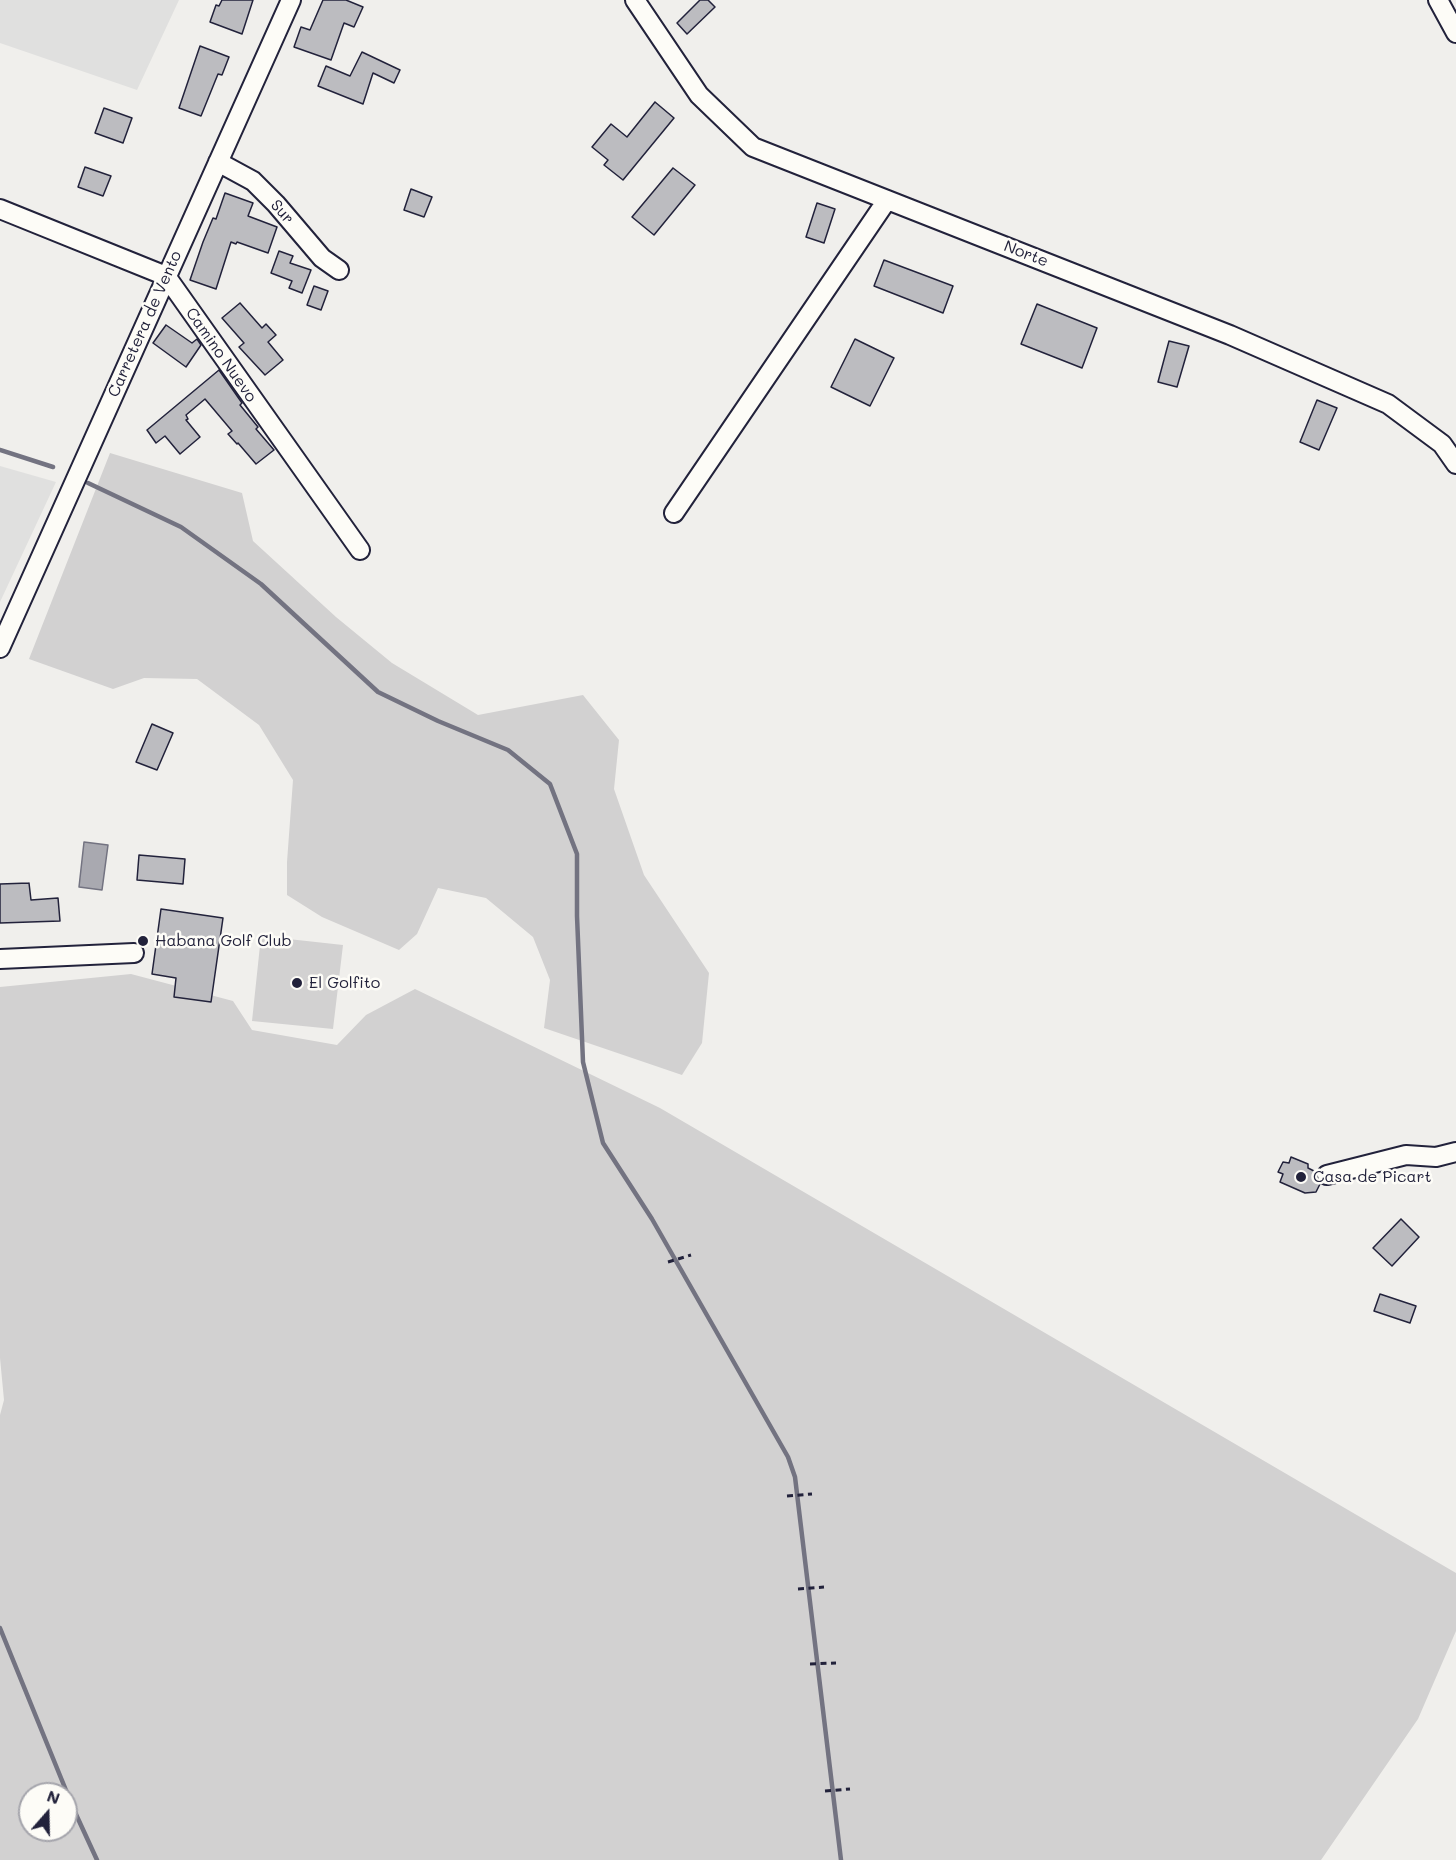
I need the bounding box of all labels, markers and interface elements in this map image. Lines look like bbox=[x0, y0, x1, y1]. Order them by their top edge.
street label: Sur bbox=[266, 196, 298, 228]
street label: Norte bbox=[1001, 237, 1051, 271]
street label: Carretera de Vento bbox=[104, 248, 186, 400]
street label: Camino Nuevo bbox=[181, 304, 261, 406]
place label: Habana Golf Club bbox=[155, 931, 292, 951]
marker: Habana Golf Club bbox=[136, 934, 150, 948]
place label: El Golfito bbox=[309, 973, 380, 993]
marker: El Golfito bbox=[290, 976, 304, 990]
place label: Casa de Picart bbox=[1313, 1167, 1432, 1187]
marker: Casa de Picart bbox=[1294, 1170, 1308, 1184]
north arrow bbox=[18, 1782, 78, 1842]
text: N bbox=[44, 1785, 63, 1808]

